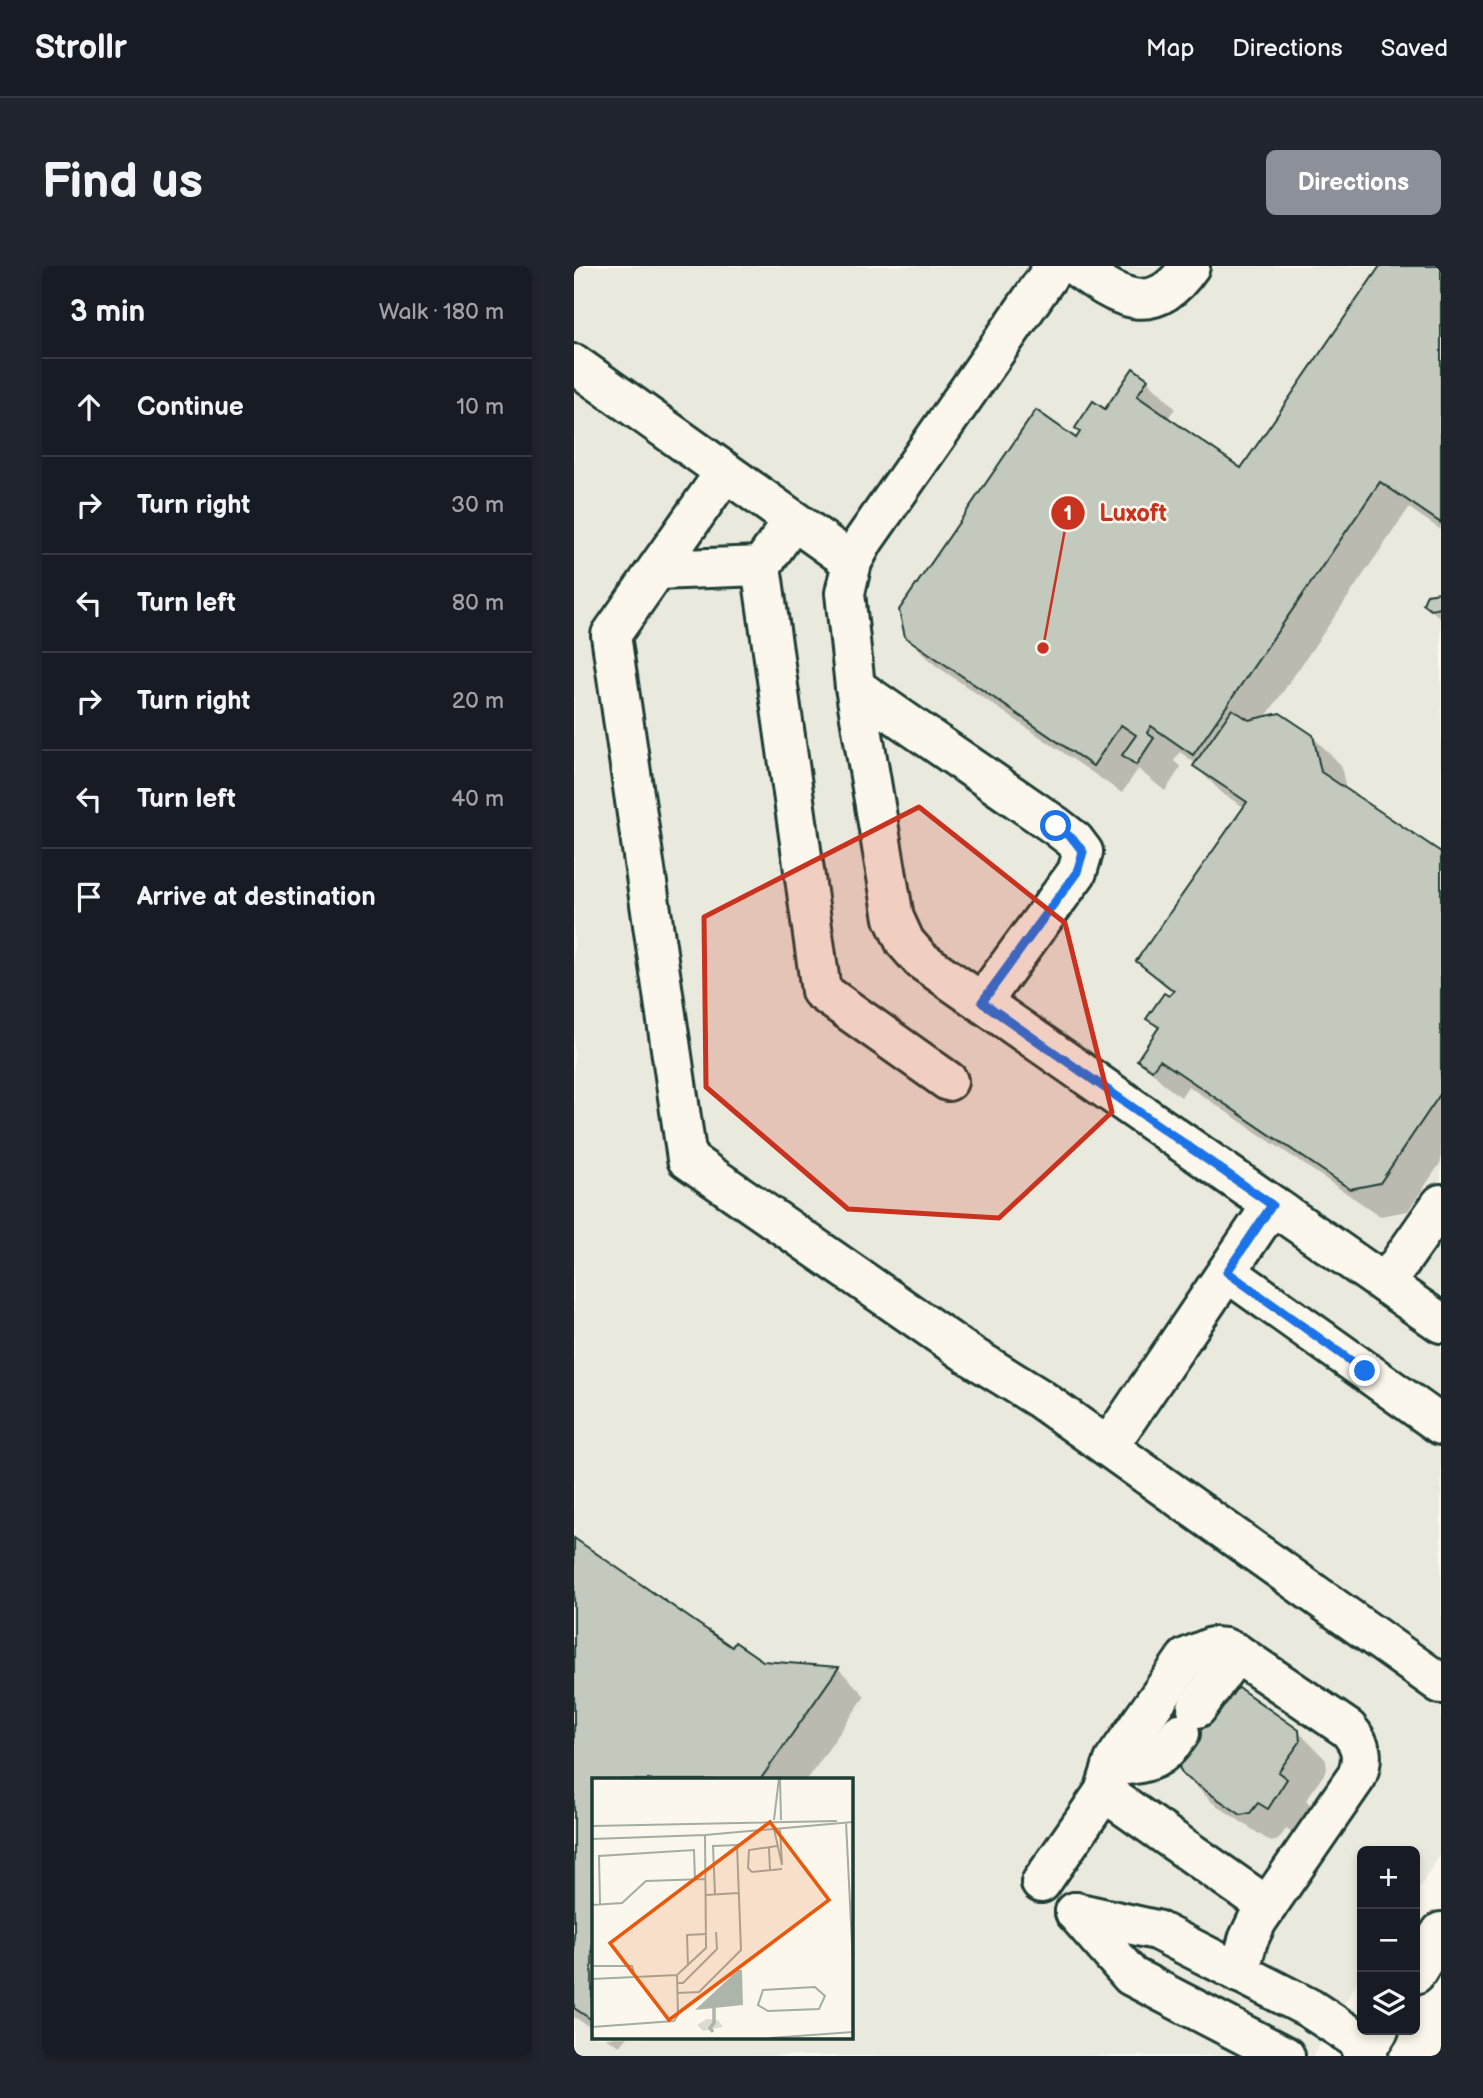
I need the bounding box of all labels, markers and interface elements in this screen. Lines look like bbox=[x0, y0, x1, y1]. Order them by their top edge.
text: Strollr bbox=[35, 28, 127, 68]
text: Map bbox=[1146, 34, 1194, 63]
text: Directions bbox=[1232, 34, 1343, 63]
text: Saved bbox=[1381, 34, 1448, 63]
button: Directions bbox=[1266, 150, 1441, 215]
text: Find us bbox=[42, 153, 203, 212]
text: 3 min bbox=[70, 294, 145, 330]
text: Walk · 180 m bbox=[379, 298, 504, 326]
icon: ahead bbox=[70, 388, 108, 426]
text: Continue bbox=[137, 392, 244, 423]
text: 10 m bbox=[456, 393, 504, 421]
icon: right bbox=[70, 486, 108, 524]
text: Turn right bbox=[137, 490, 250, 521]
text: 30 m bbox=[451, 491, 504, 519]
callout: Luxoft bbox=[1050, 491, 1181, 536]
text: Luxoft bbox=[1099, 499, 1167, 528]
text: 1 bbox=[1064, 501, 1072, 526]
icon: left bbox=[70, 584, 108, 622]
text: Turn left bbox=[137, 588, 236, 619]
text: 80 m bbox=[452, 589, 504, 617]
icon: right bbox=[70, 682, 108, 720]
text: Turn right bbox=[137, 686, 250, 717]
text: 20 m bbox=[452, 687, 504, 715]
icon: left bbox=[70, 780, 108, 818]
text: Turn left bbox=[137, 784, 236, 815]
text: 40 m bbox=[451, 785, 504, 813]
route start bbox=[1040, 810, 1071, 841]
icon: arrive bbox=[70, 878, 108, 916]
text: Arrive at destination bbox=[137, 882, 376, 913]
route end bbox=[1349, 1355, 1380, 1386]
inset map bbox=[592, 1778, 852, 2038]
map controls bbox=[1357, 1846, 1420, 2035]
button: + bbox=[1357, 1846, 1420, 1909]
button: − bbox=[1357, 1909, 1420, 1972]
button: layers bbox=[1357, 1972, 1420, 2035]

